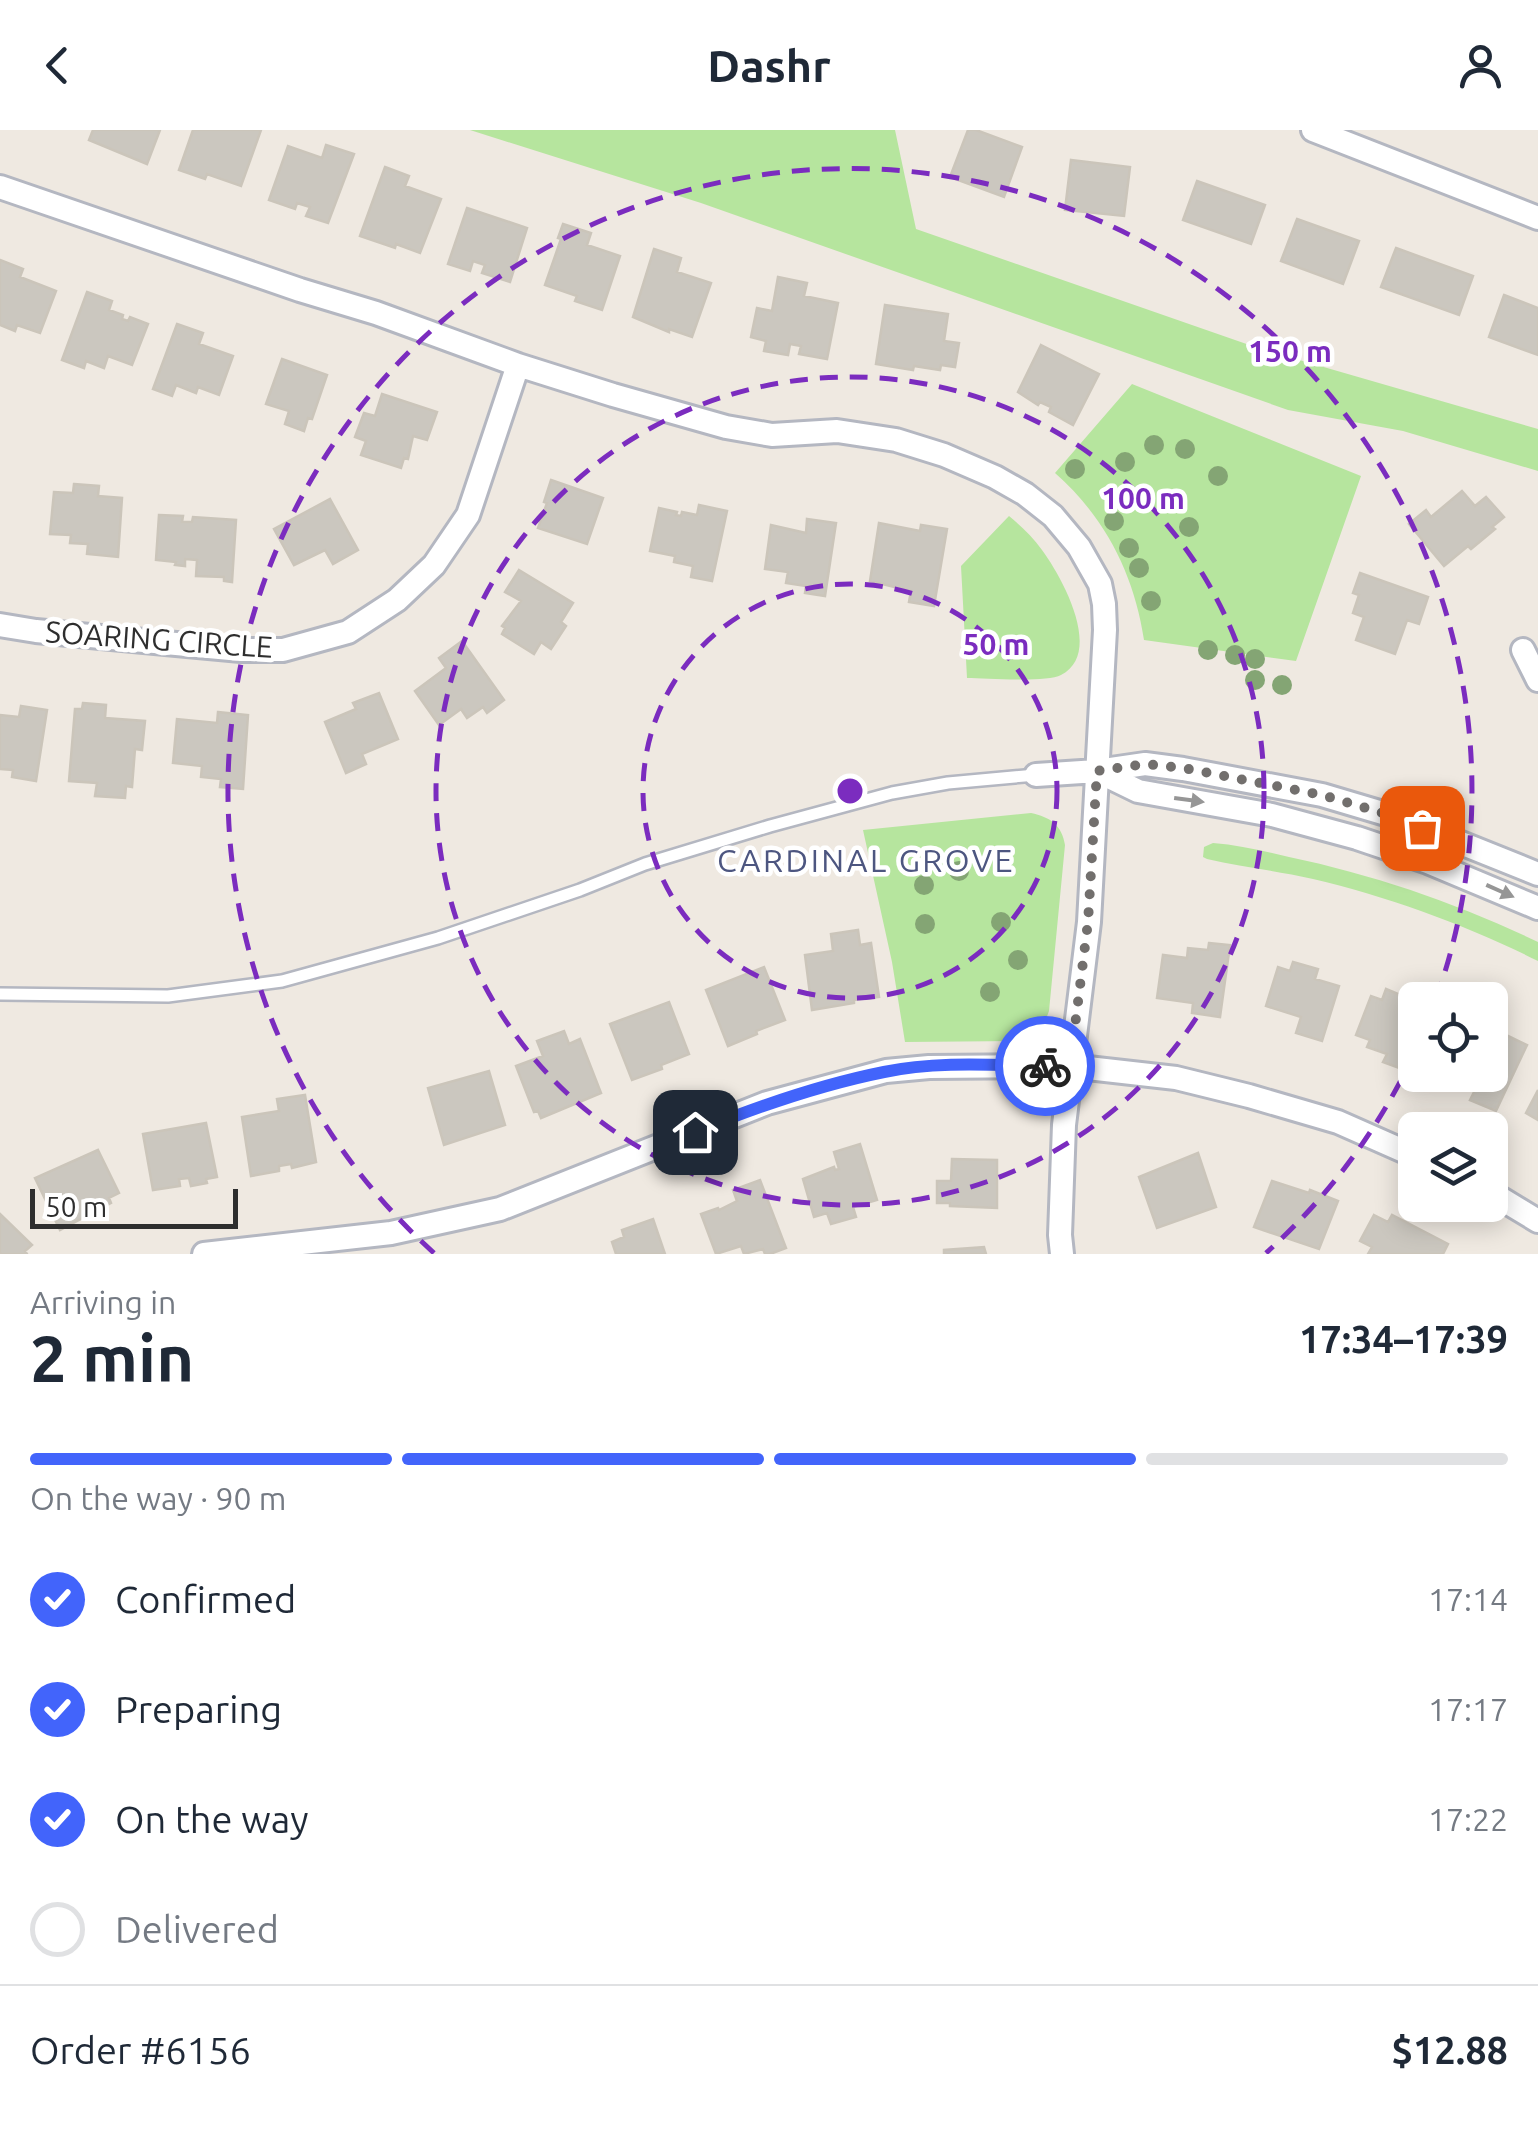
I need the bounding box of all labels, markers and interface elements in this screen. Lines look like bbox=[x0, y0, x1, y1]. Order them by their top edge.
icon: back bbox=[30, 38, 85, 93]
icon: person bbox=[1453, 38, 1508, 93]
text: Dashr bbox=[707, 40, 831, 91]
text: 150 m bbox=[1248, 334, 1332, 368]
text: 100 m bbox=[1101, 481, 1185, 515]
street label: SOARING CIRCLE bbox=[44, 614, 274, 664]
text: 50 m bbox=[963, 627, 1029, 661]
centre of rings bbox=[832, 773, 868, 809]
pin bbox=[1380, 786, 1465, 871]
one-way arrow bbox=[1173, 793, 1205, 809]
icon: bag bbox=[1395, 801, 1450, 856]
district label: CARDINAL GROVE bbox=[717, 842, 1015, 878]
one-way arrow bbox=[1485, 883, 1515, 899]
map controls bbox=[1398, 982, 1508, 1222]
button: locate bbox=[1398, 982, 1508, 1092]
courier bbox=[995, 1016, 1095, 1116]
icon: bike bbox=[1018, 1039, 1073, 1094]
pin bbox=[653, 1090, 738, 1175]
icon: home bbox=[668, 1105, 723, 1160]
button: layers bbox=[1398, 1112, 1508, 1222]
scale bar bbox=[30, 1184, 238, 1228]
text: 50 m bbox=[45, 1191, 107, 1222]
text: Arriving in bbox=[30, 1284, 176, 1320]
text: 17:34–17:39 bbox=[1299, 1318, 1508, 1360]
text: 2 min bbox=[30, 1321, 194, 1394]
text: On the way · 90 m bbox=[30, 1480, 286, 1516]
icon: check bbox=[30, 1572, 85, 1627]
text: Confirmed bbox=[115, 1578, 296, 1620]
text: 17:14 bbox=[1428, 1581, 1508, 1617]
icon: check bbox=[30, 1682, 85, 1737]
text: Preparing bbox=[115, 1688, 282, 1730]
text: 17:17 bbox=[1428, 1691, 1508, 1727]
icon: check bbox=[30, 1792, 85, 1847]
text: On the way bbox=[115, 1798, 308, 1840]
text: 17:22 bbox=[1428, 1801, 1508, 1837]
text: Delivered bbox=[115, 1908, 279, 1950]
text: Order #6156 bbox=[30, 2029, 251, 2071]
text: $12.88 bbox=[1391, 2029, 1508, 2071]

